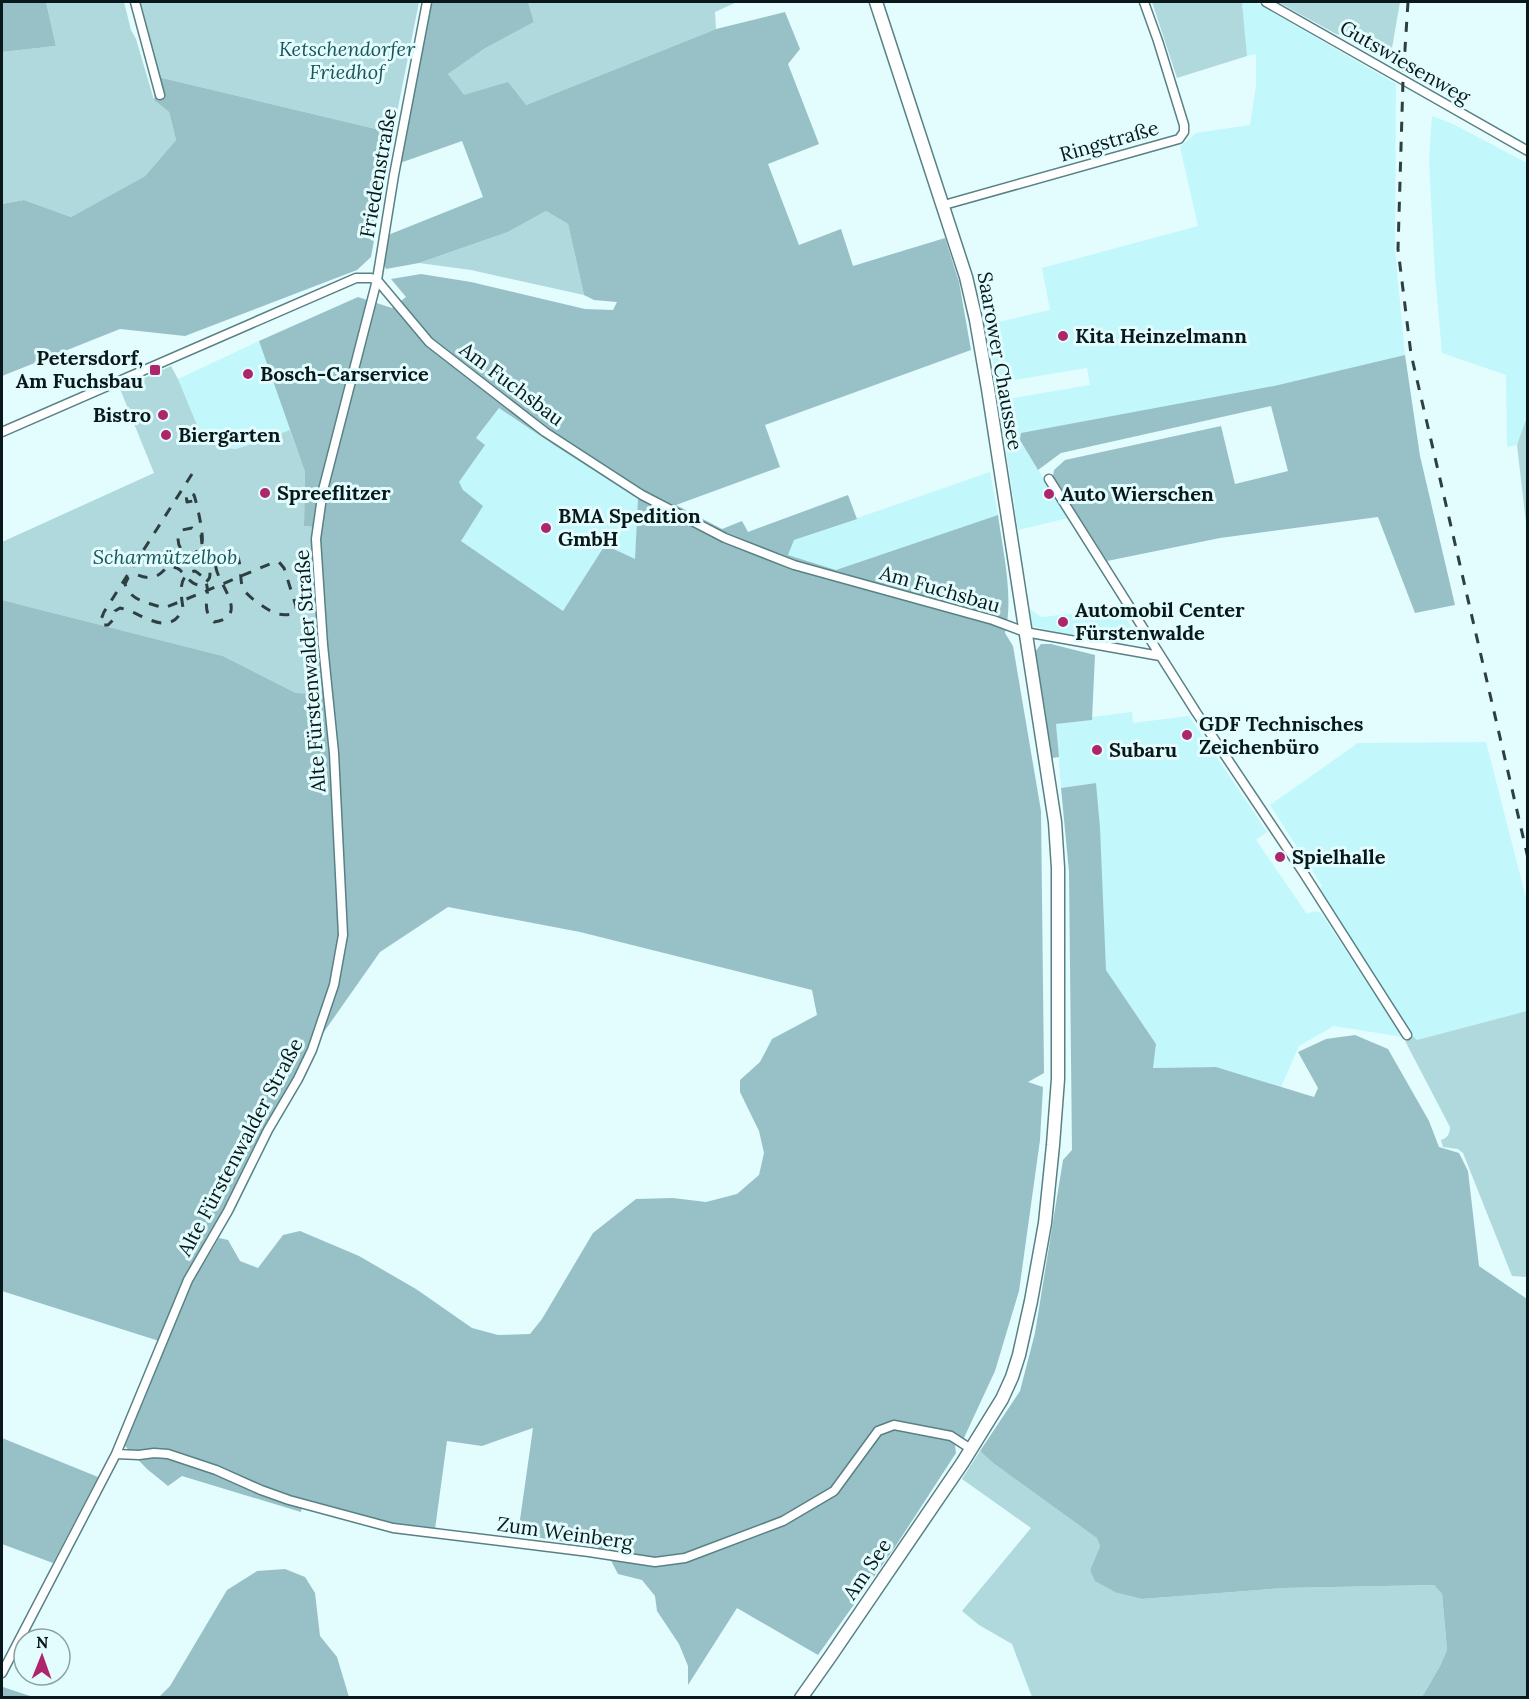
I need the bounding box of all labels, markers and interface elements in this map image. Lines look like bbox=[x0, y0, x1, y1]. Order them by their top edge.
street label: Gutswiesenweg bbox=[1336, 14, 1476, 109]
park label: Ketschendorfer Friedhof bbox=[279, 36, 416, 84]
street label: Friedenstraße bbox=[354, 106, 401, 240]
street label: Ringstraße bbox=[1057, 114, 1161, 167]
street label: Saarower Chaussee bbox=[972, 270, 1029, 452]
place label: Kita Heinzelmann bbox=[1075, 323, 1247, 348]
marker: Kita Heinzelmann bbox=[1056, 329, 1070, 343]
street label: Am Fuchsbau bbox=[454, 336, 569, 431]
place label: Petersdorf, Am Fuchsbau bbox=[16, 345, 143, 393]
place label: Bosch-Carservice bbox=[260, 361, 429, 386]
marker: Petersdorf, Am Fuchsbau bbox=[148, 363, 162, 377]
marker: Bosch-Carservice bbox=[241, 367, 255, 381]
place label: Bistro bbox=[93, 402, 151, 427]
marker: Bistro bbox=[156, 408, 170, 422]
place label: Biergarten bbox=[178, 422, 281, 447]
marker: Biergarten bbox=[159, 428, 173, 442]
place label: Spreeflitzer bbox=[277, 480, 391, 505]
place label: Auto Wierschen bbox=[1061, 481, 1214, 506]
marker: Spreeflitzer bbox=[258, 486, 272, 500]
marker: Auto Wierschen bbox=[1042, 487, 1056, 501]
place label: BMA Spedition GmbH bbox=[558, 503, 701, 551]
marker: BMA Spedition GmbH bbox=[539, 521, 553, 535]
park label: Scharmützelbob bbox=[93, 544, 237, 569]
street label: Alte Fürstenwalder Straße bbox=[289, 549, 331, 794]
street label: Am Fuchsbau bbox=[876, 559, 1003, 618]
place label: Automobil Center Fürstenwalde bbox=[1075, 597, 1245, 645]
marker: Automobil Center Fürstenwalde bbox=[1056, 615, 1070, 629]
place label: GDF Technisches Zeichenbüro bbox=[1199, 711, 1364, 759]
marker: GDF Technisches Zeichenbüro bbox=[1180, 728, 1194, 742]
place label: Subaru bbox=[1109, 737, 1177, 762]
marker: Subaru bbox=[1090, 743, 1104, 757]
place label: Spielhalle bbox=[1292, 844, 1386, 869]
marker: Spielhalle bbox=[1273, 850, 1287, 864]
street label: Alte Fürstenwalder Straße bbox=[171, 1033, 308, 1261]
street label: Zum Weinberg bbox=[495, 1511, 636, 1555]
street label: Am See bbox=[836, 1533, 896, 1605]
north arrow bbox=[12, 1627, 72, 1687]
text: N bbox=[36, 1632, 49, 1652]

